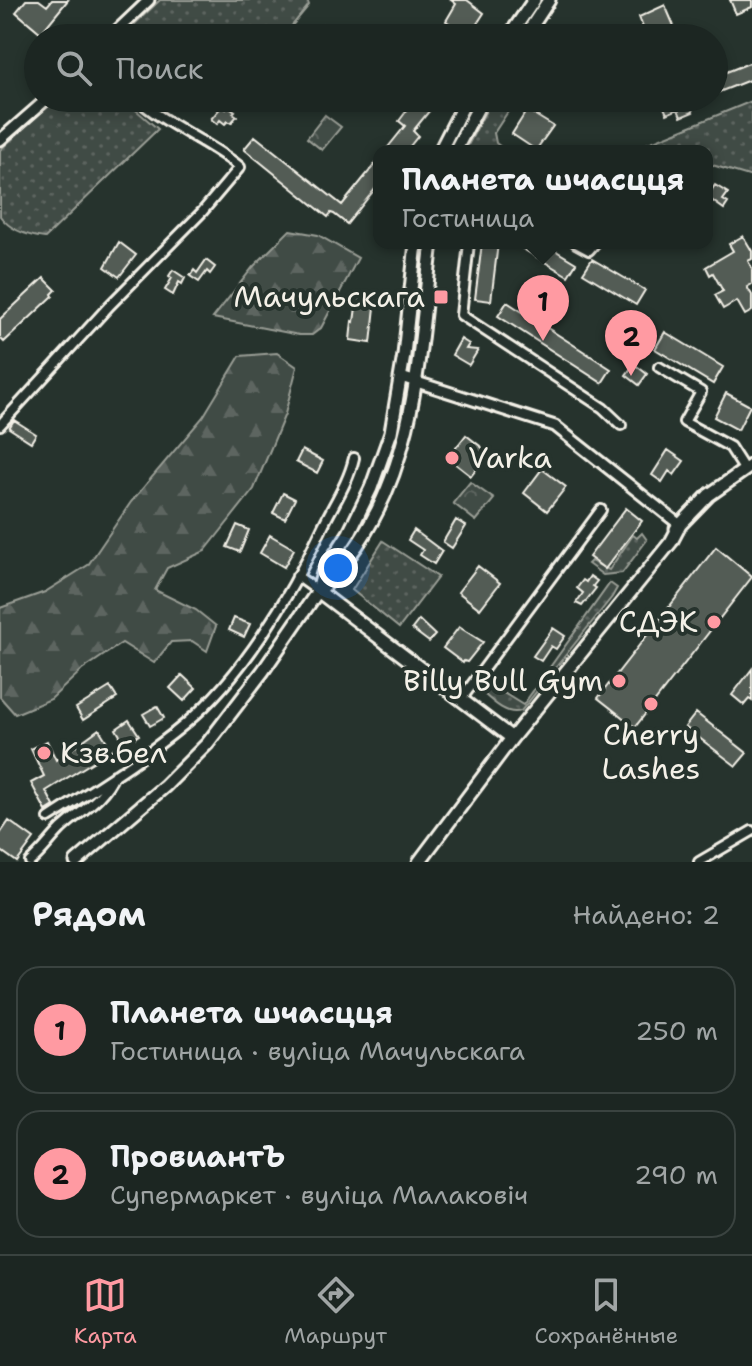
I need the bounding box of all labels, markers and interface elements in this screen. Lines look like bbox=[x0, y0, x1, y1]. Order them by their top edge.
search box bbox=[24, 24, 728, 112]
icon: search bbox=[52, 46, 96, 90]
text: Поиск bbox=[116, 48, 204, 89]
popup bbox=[373, 145, 713, 249]
text: Планета шчасцця bbox=[402, 159, 684, 200]
text: Гостиница bbox=[402, 200, 534, 235]
pin: 1 bbox=[517, 275, 569, 341]
place label: Мачульскага bbox=[233, 276, 425, 317]
marker: Мачульскага bbox=[432, 288, 450, 306]
pin: 2 bbox=[605, 310, 657, 376]
place label: Varka bbox=[468, 437, 552, 478]
marker: Varka bbox=[443, 449, 461, 467]
your location bbox=[318, 548, 358, 588]
place label: СДЭК bbox=[619, 601, 698, 642]
marker: СДЭК bbox=[705, 613, 723, 631]
place label: Billy Bull Gym bbox=[403, 660, 603, 701]
marker: Billy Bull Gym bbox=[610, 672, 628, 690]
marker: Cherry Lashes bbox=[642, 695, 660, 713]
place label: Cherry Lashes bbox=[602, 714, 700, 789]
place label: Кзв.бел bbox=[60, 732, 167, 773]
marker: Кзв.бел bbox=[35, 744, 53, 762]
text: Рядом bbox=[32, 891, 146, 937]
text: Найдено: 2 bbox=[573, 897, 720, 932]
text: Планета шчасцця bbox=[110, 992, 393, 1033]
text: 1 bbox=[54, 1013, 66, 1048]
text: 250 m bbox=[635, 1013, 718, 1048]
text: Гостиница · вуліца Мачульскага bbox=[110, 1033, 525, 1068]
text: ПровиантЪ bbox=[110, 1136, 285, 1177]
text: 2 bbox=[51, 1157, 69, 1192]
text: 290 m bbox=[634, 1157, 718, 1192]
text: Супермаркет · вуліца Малаковіч bbox=[110, 1177, 528, 1212]
tab: Карта bbox=[74, 1273, 137, 1350]
tab: Маршрут bbox=[284, 1273, 387, 1350]
tab: Сохранённые bbox=[535, 1273, 678, 1350]

